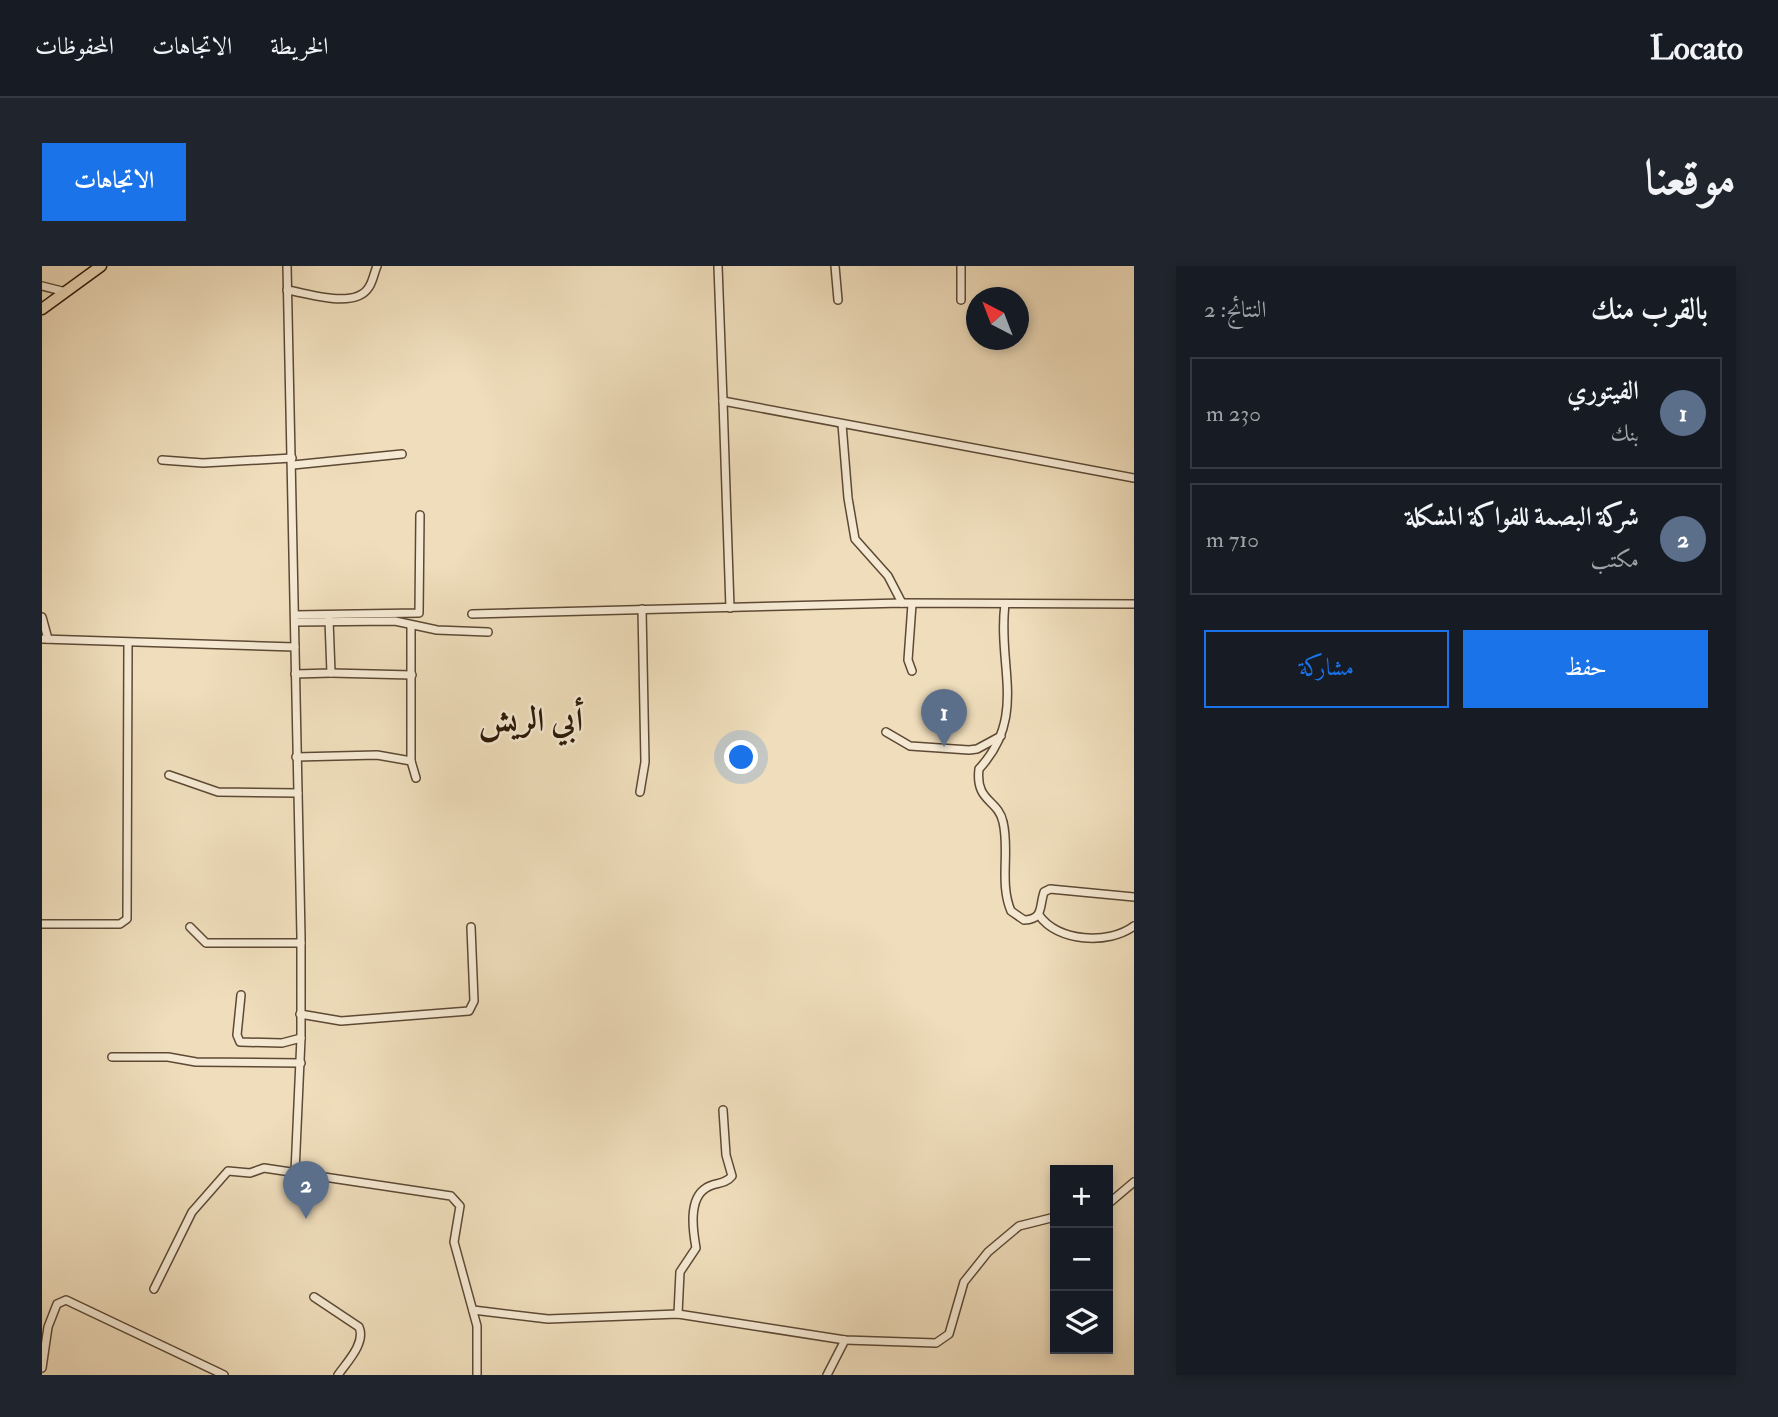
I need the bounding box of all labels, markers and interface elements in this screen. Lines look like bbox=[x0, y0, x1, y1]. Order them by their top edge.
text: Locato bbox=[1650, 28, 1743, 69]
text: المحفوظات bbox=[35, 31, 114, 62]
text: الاتجاهات bbox=[152, 31, 232, 62]
text: الخريطة bbox=[270, 31, 329, 62]
button: الاتجاهات bbox=[42, 143, 186, 221]
text: موقعنا bbox=[1644, 148, 1736, 209]
north arrow bbox=[966, 287, 1029, 350]
text: بالقرب منك bbox=[1591, 291, 1708, 328]
text: النتائج: 2 bbox=[1204, 295, 1267, 324]
text: الفيتوري bbox=[1567, 375, 1639, 407]
text: 230 m bbox=[1206, 399, 1261, 428]
text: 1 bbox=[1679, 399, 1687, 428]
text: بنك bbox=[1611, 419, 1639, 448]
text: شركة البصمة للفواكة المشكلة bbox=[1405, 501, 1639, 533]
text: 710 m bbox=[1206, 525, 1259, 554]
text: 2 bbox=[1677, 525, 1689, 554]
text: مكتب bbox=[1591, 545, 1639, 574]
button: مشاركة bbox=[1204, 630, 1449, 708]
button: حفظ bbox=[1463, 630, 1708, 708]
pin: 1 bbox=[921, 689, 967, 747]
district label: أبي الريش bbox=[479, 696, 584, 747]
your location bbox=[724, 740, 758, 774]
pin: 2 bbox=[283, 1161, 329, 1219]
map controls bbox=[1050, 1165, 1113, 1354]
button: + bbox=[1050, 1165, 1113, 1228]
button: − bbox=[1050, 1228, 1113, 1291]
button: layers bbox=[1050, 1291, 1113, 1354]

